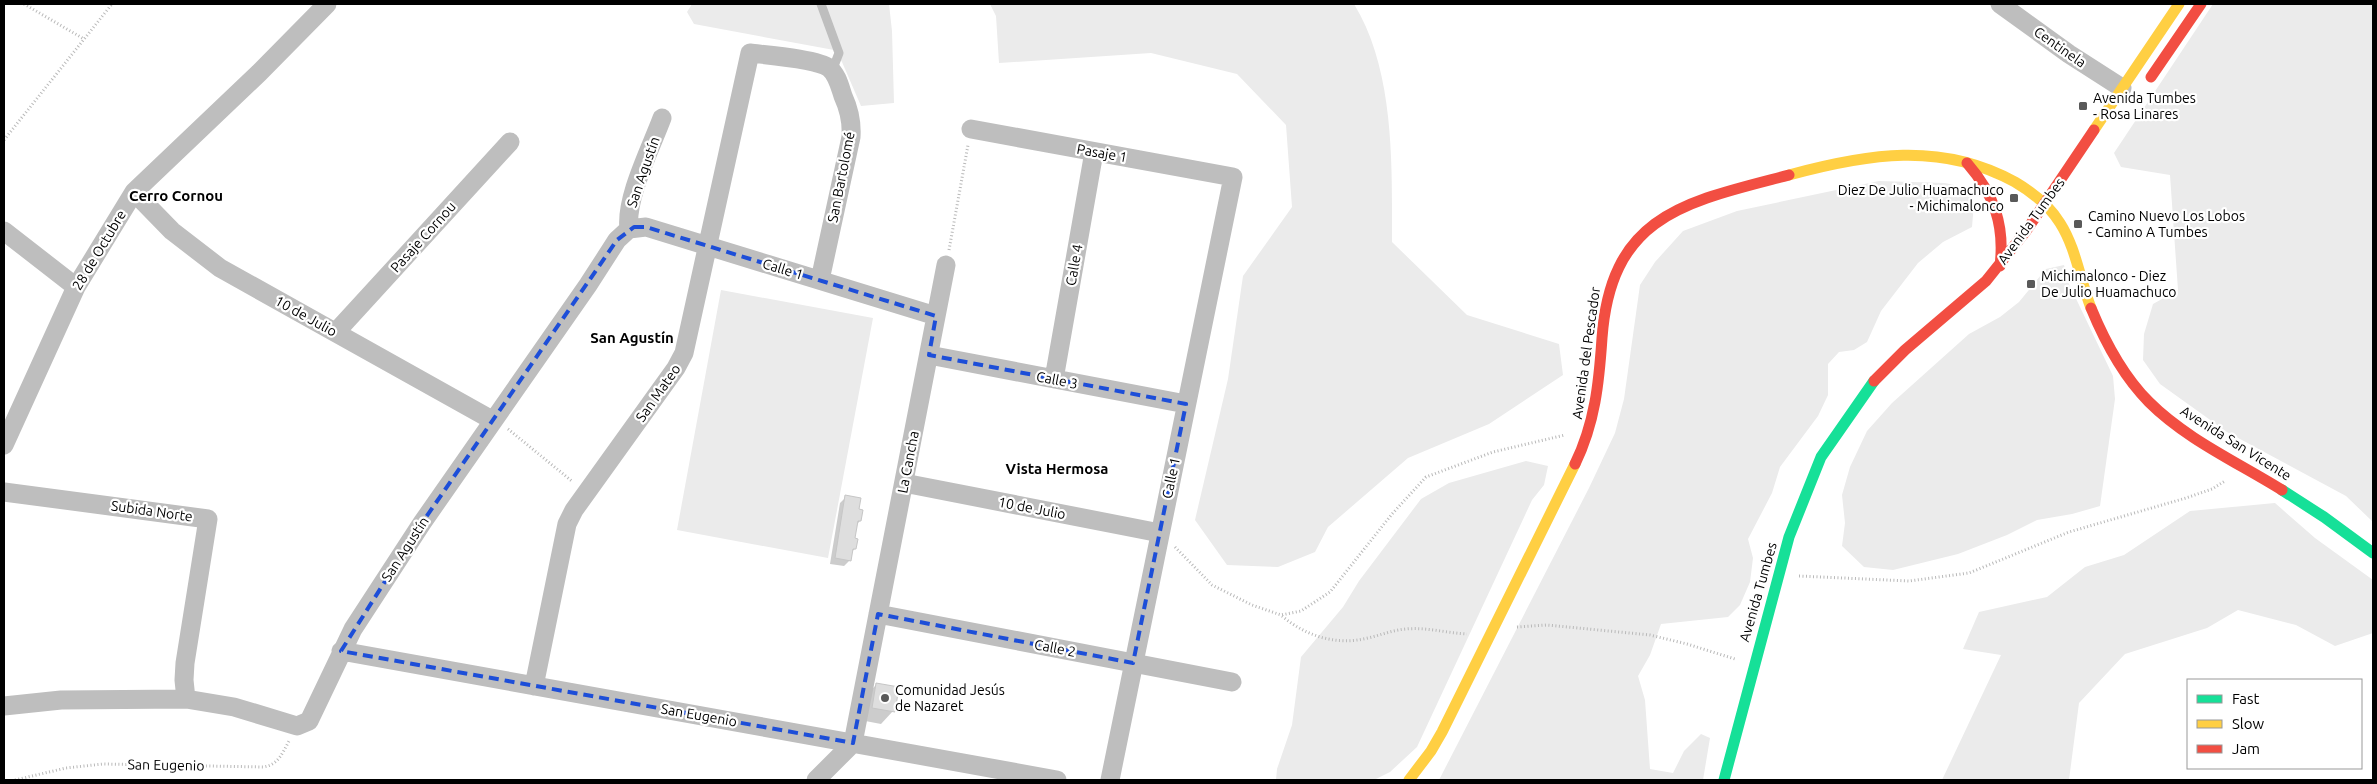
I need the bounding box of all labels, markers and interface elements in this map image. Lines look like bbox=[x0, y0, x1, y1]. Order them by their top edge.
street label: Centinela bbox=[2031, 23, 2089, 71]
place label: Avenida Tumbes - Rosa Linares bbox=[2093, 90, 2196, 122]
marker: Avenida Tumbes - Rosa Linares bbox=[2077, 100, 2089, 112]
street label: San Bartolomé bbox=[824, 130, 858, 224]
street label: San Agustín bbox=[623, 134, 663, 210]
street label: Pasaje 1 bbox=[1076, 141, 1128, 165]
street label: Avenida Tumbes bbox=[1994, 175, 2068, 267]
place label: Diez De Julio Huamachuco - Michimalonco bbox=[1838, 182, 2004, 214]
district label: Cerro Cornou bbox=[129, 187, 223, 204]
marker: Diez De Julio Huamachuco - Michimalonco bbox=[2008, 192, 2020, 204]
street label: Pasaje Cornou bbox=[387, 198, 459, 276]
street label: 28 de Octubre bbox=[69, 207, 129, 293]
place label: Camino Nuevo Los Lobos - Camino A Tumbes bbox=[2088, 208, 2245, 240]
marker: Camino Nuevo Los Lobos - Camino A Tumbes bbox=[2072, 218, 2084, 230]
street label: Calle 4 bbox=[1062, 243, 1086, 287]
street label: Calle 1 bbox=[761, 255, 805, 283]
place label: Michimalonco - Diez De Julio Huamachuco bbox=[2041, 268, 2177, 300]
marker: Michimalonco - Diez De Julio Huamachuco bbox=[2025, 278, 2037, 290]
street label: Avenida del Pescador bbox=[1569, 285, 1603, 420]
street label: 10 de Julio bbox=[272, 292, 340, 340]
district label: San Agustín bbox=[590, 329, 674, 346]
street label: San Mateo bbox=[632, 361, 684, 425]
street label: Calle 3 bbox=[1035, 368, 1079, 392]
street label: Avenida San Vicente bbox=[2178, 402, 2294, 484]
street label: La Cancha bbox=[894, 430, 922, 494]
street label: Calle 1 bbox=[1159, 456, 1183, 500]
district label: Vista Hermosa bbox=[1005, 460, 1109, 477]
street label: 10 de Julio bbox=[997, 494, 1067, 522]
street label: Subida Norte bbox=[110, 497, 194, 525]
street label: San Agustín bbox=[378, 514, 432, 584]
street label: Avenida Tumbes bbox=[1736, 540, 1780, 644]
street label: Calle 2 bbox=[1033, 636, 1077, 660]
legend bbox=[2187, 679, 2362, 769]
place label: Comunidad Jesús de Nazaret bbox=[895, 682, 1005, 714]
text: Fast bbox=[2232, 690, 2260, 707]
marker: Comunidad Jesús de Nazaret bbox=[879, 692, 891, 704]
street label: San Eugenio bbox=[660, 700, 738, 730]
text: Slow bbox=[2232, 715, 2265, 732]
text: Jam bbox=[2232, 740, 2260, 757]
street label: San Eugenio bbox=[127, 756, 205, 774]

